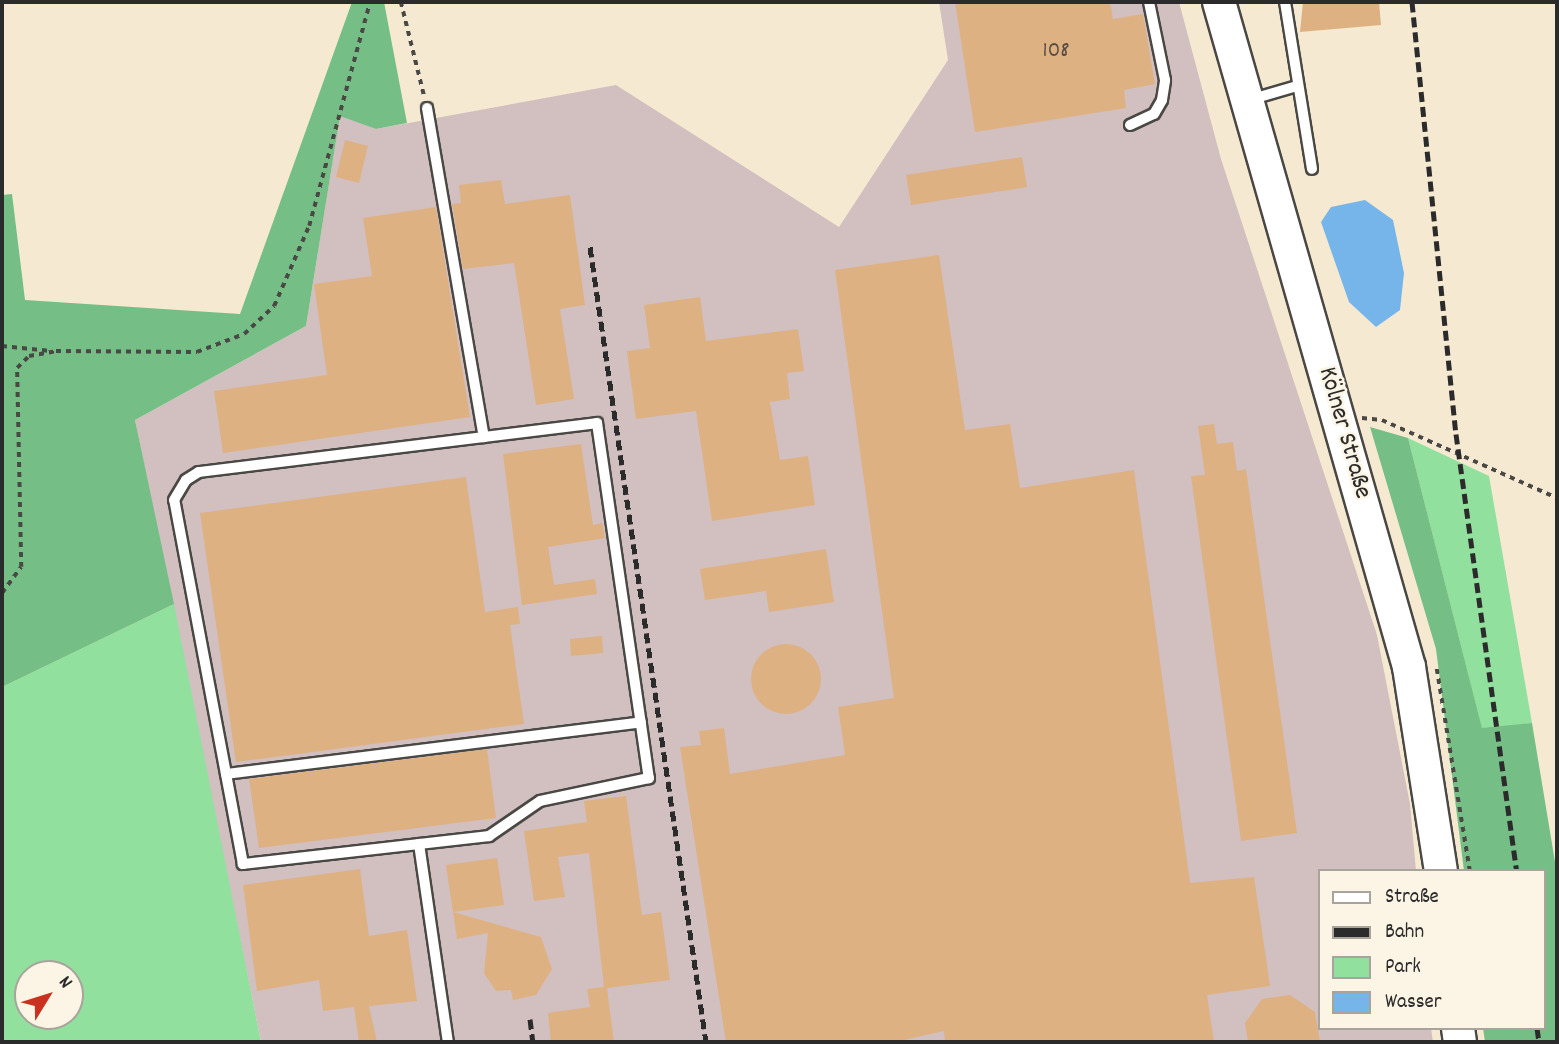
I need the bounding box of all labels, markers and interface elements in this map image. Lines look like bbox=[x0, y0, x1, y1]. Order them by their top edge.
house number: 108 bbox=[1043, 38, 1069, 66]
street label: Kölner Straße bbox=[1310, 364, 1378, 502]
legend bbox=[1318, 869, 1545, 1030]
text: Straße bbox=[1385, 883, 1439, 913]
text: Bahn bbox=[1385, 918, 1424, 948]
text: Park bbox=[1385, 953, 1421, 983]
north arrow bbox=[14, 960, 84, 1030]
text: N bbox=[51, 971, 78, 995]
text: Wasser bbox=[1385, 988, 1442, 1018]

